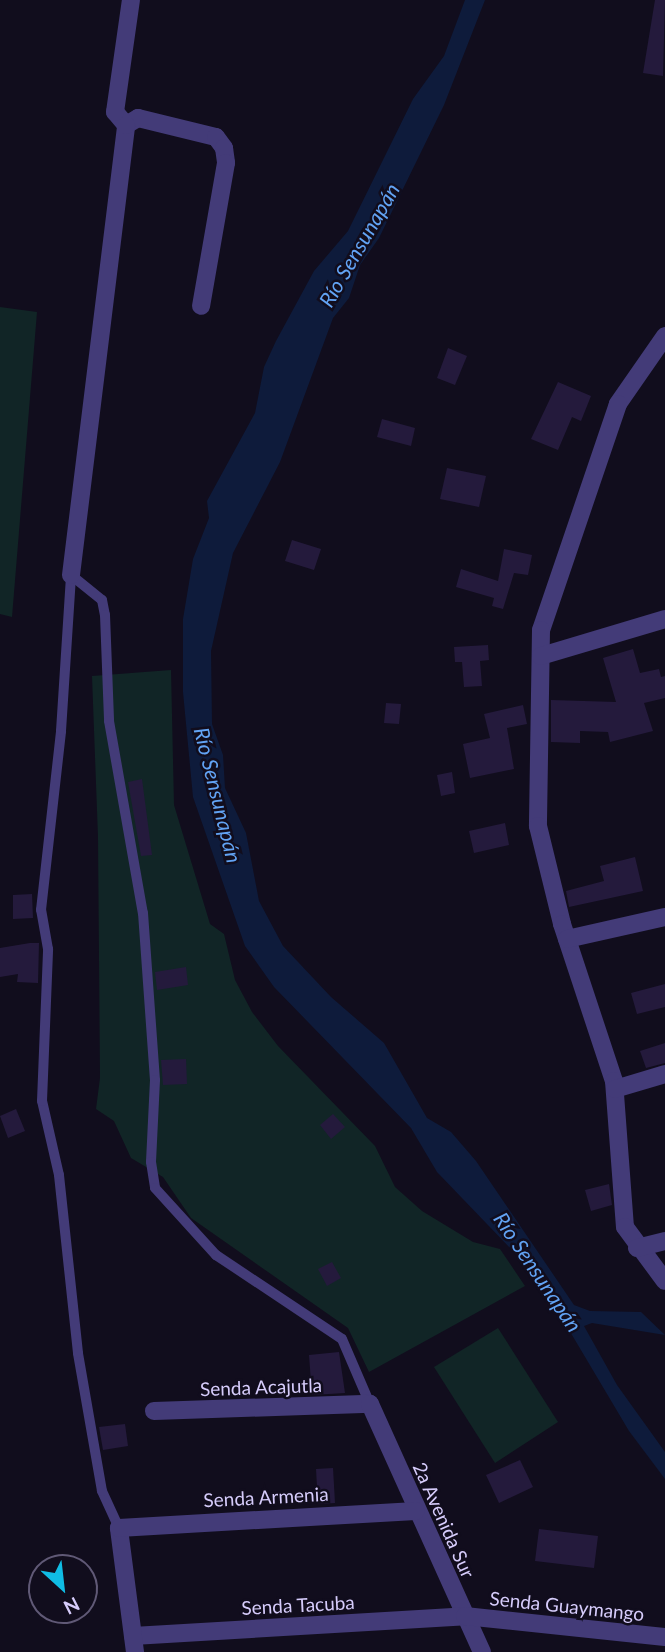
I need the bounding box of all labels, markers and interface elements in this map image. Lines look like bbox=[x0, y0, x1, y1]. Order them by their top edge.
water label: Río Sensunapán bbox=[313, 179, 405, 311]
water label: Río Sensunapán bbox=[189, 725, 247, 865]
water label: Río Sensunapán bbox=[489, 1207, 587, 1337]
street label: Senda Acajutla bbox=[199, 1373, 323, 1401]
street label: 2a Avenida Sur bbox=[408, 1458, 480, 1582]
street label: Senda Armenia bbox=[203, 1482, 329, 1512]
north arrow bbox=[28, 1554, 98, 1624]
street label: Senda Guaymango bbox=[489, 1587, 645, 1625]
street label: Senda Tacuba bbox=[240, 1591, 356, 1619]
text: N bbox=[60, 1593, 84, 1620]

